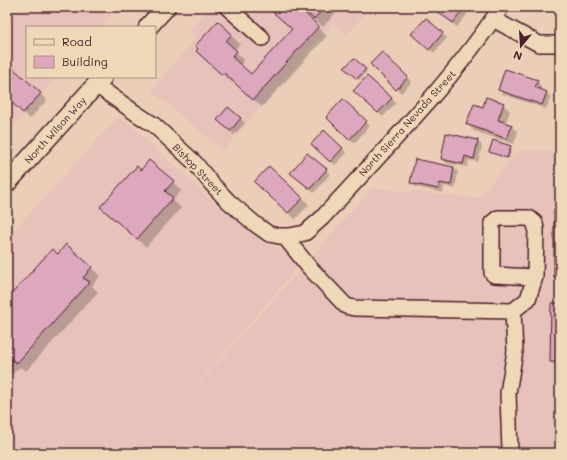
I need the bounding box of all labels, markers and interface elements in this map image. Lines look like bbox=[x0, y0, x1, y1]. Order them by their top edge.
legend bbox=[26, 26, 156, 78]
north arrow bbox=[501, 26, 541, 66]
text: Road bbox=[62, 33, 92, 49]
text: N bbox=[511, 48, 524, 64]
text: Building bbox=[62, 53, 108, 69]
street label: North Sierra Nevada Street bbox=[355, 67, 459, 179]
street label: North Wilson Way bbox=[21, 93, 89, 167]
street label: Bishop Street bbox=[170, 140, 226, 198]

